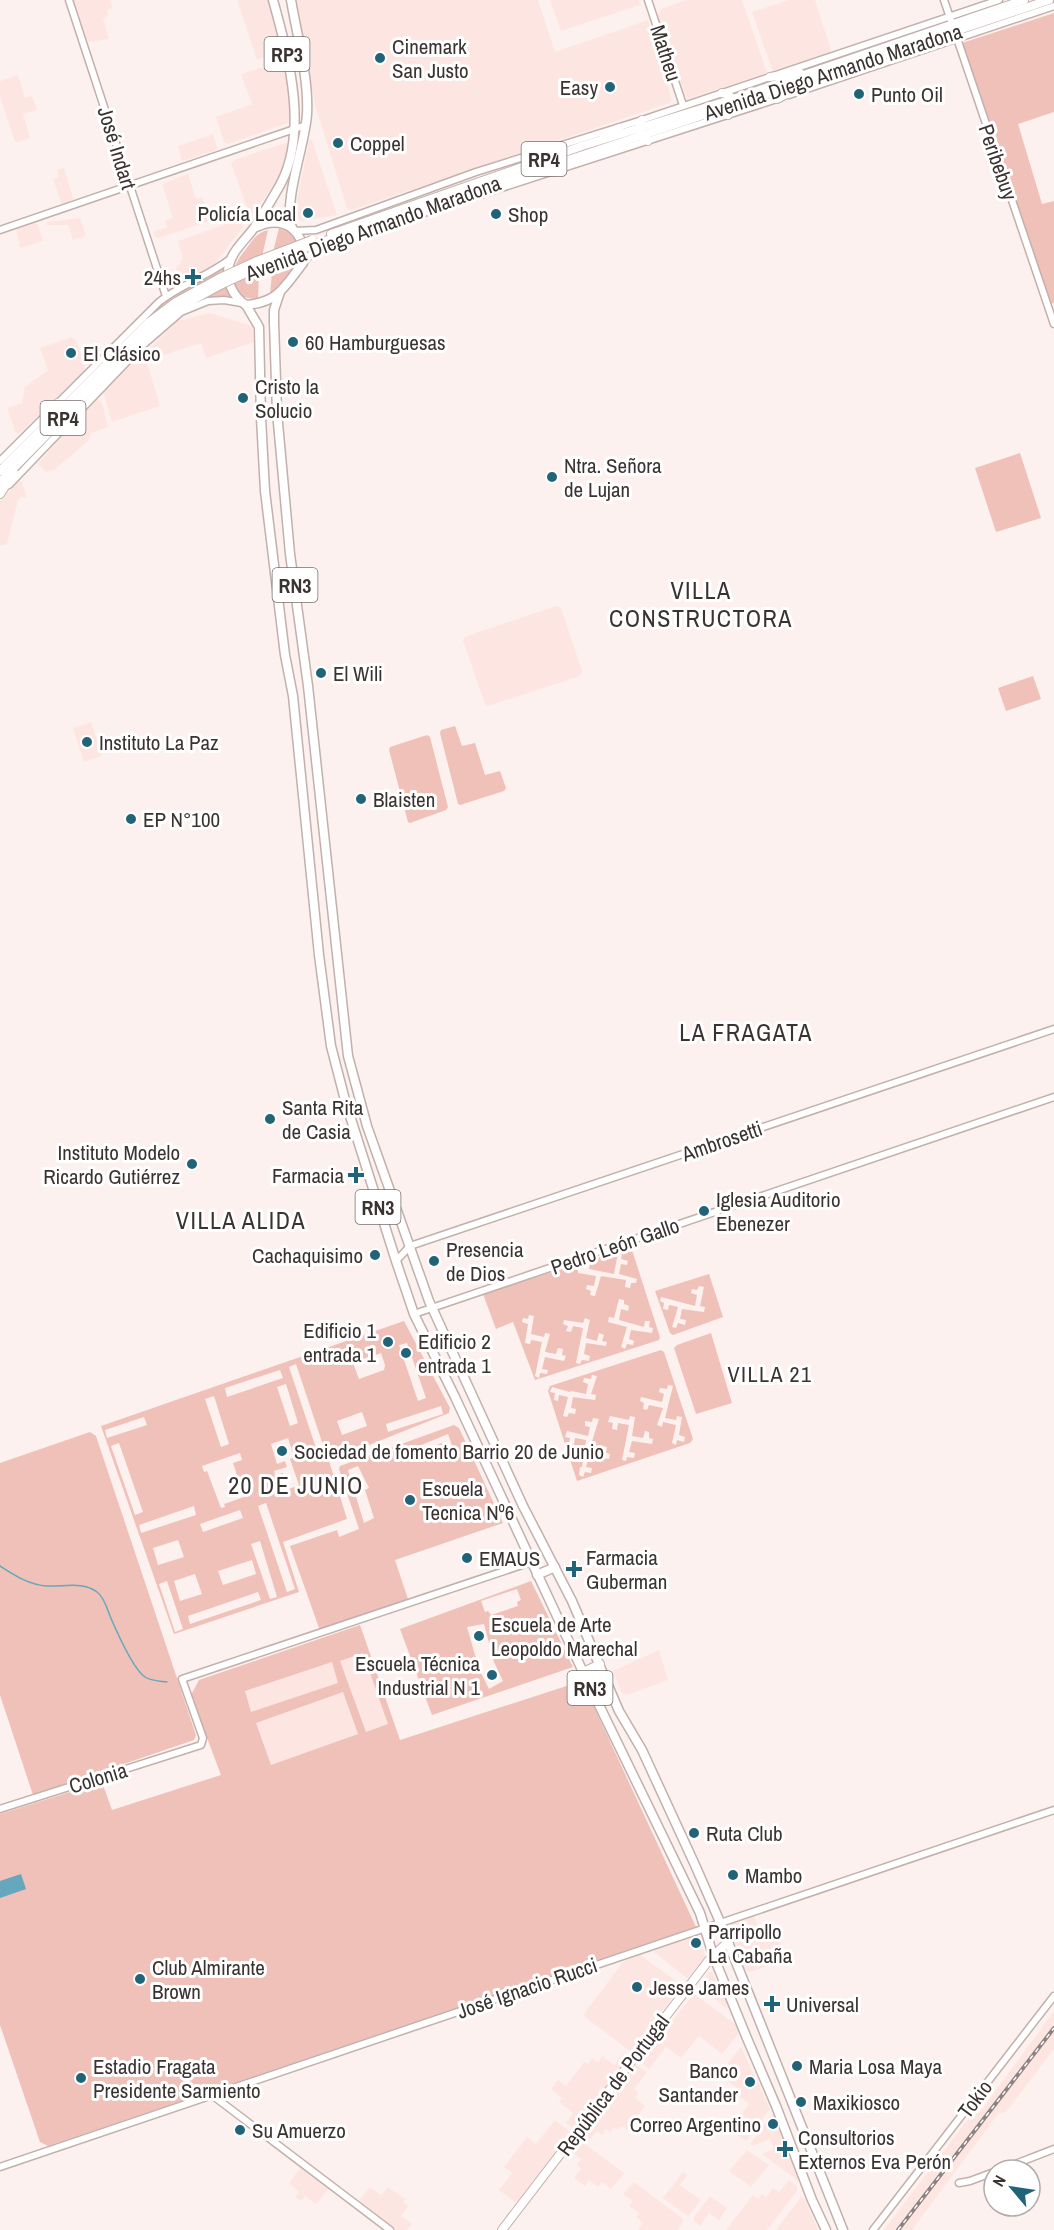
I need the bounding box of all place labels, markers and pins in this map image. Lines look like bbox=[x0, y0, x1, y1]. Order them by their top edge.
place label: Cinemark San Justo bbox=[392, 32, 469, 85]
marker: Cinemark San Justo bbox=[373, 51, 387, 65]
place label: Easy bbox=[560, 73, 598, 102]
marker: Easy bbox=[603, 80, 617, 94]
place label: Punto Oil bbox=[871, 80, 943, 109]
marker: Punto Oil bbox=[852, 87, 866, 101]
place label: Coppel bbox=[350, 129, 405, 158]
marker: Coppel bbox=[331, 136, 345, 150]
place label: Policía Local bbox=[197, 199, 296, 228]
place label: Shop bbox=[508, 200, 548, 229]
marker: Policía Local bbox=[301, 206, 315, 220]
marker: Shop bbox=[489, 207, 503, 221]
place label: 24hs bbox=[144, 263, 181, 292]
marker: 24hs bbox=[186, 270, 200, 284]
place label: 60 Hamburguesas bbox=[305, 328, 446, 357]
marker: 60 Hamburguesas bbox=[286, 335, 300, 349]
place label: El Clásico bbox=[83, 339, 161, 368]
marker: El Clásico bbox=[64, 346, 78, 360]
place label: Cristo la Solucio bbox=[255, 372, 320, 425]
marker: Cristo la Solucio bbox=[236, 391, 250, 405]
place label: Ntra. Señora de Lujan bbox=[564, 451, 662, 504]
marker: Ntra. Señora de Lujan bbox=[545, 470, 559, 484]
place label: El Wili bbox=[333, 659, 383, 688]
marker: El Wili bbox=[314, 666, 328, 680]
place label: Instituto La Paz bbox=[99, 728, 219, 757]
marker: Instituto La Paz bbox=[80, 735, 94, 749]
place label: Blaisten bbox=[373, 785, 435, 814]
marker: Blaisten bbox=[354, 792, 368, 806]
place label: EP N°100 bbox=[143, 805, 220, 834]
marker: EP N°100 bbox=[124, 812, 138, 826]
place label: Santa Rita de Casia bbox=[282, 1093, 364, 1146]
marker: Santa Rita de Casia bbox=[263, 1112, 277, 1126]
place label: Instituto Modelo Ricardo Gutiérrez bbox=[43, 1138, 180, 1191]
marker: Instituto Modelo Ricardo Gutiérrez bbox=[185, 1157, 199, 1171]
place label: Farmacia bbox=[272, 1161, 344, 1190]
marker: Farmacia bbox=[349, 1168, 363, 1182]
place label: Iglesia Auditorio Ebenezer bbox=[716, 1185, 840, 1238]
marker: Iglesia Auditorio Ebenezer bbox=[697, 1204, 711, 1218]
place label: Presencia de Dios bbox=[446, 1235, 524, 1288]
place label: Cachaquisimo bbox=[252, 1241, 363, 1270]
marker: Cachaquisimo bbox=[368, 1248, 382, 1262]
marker: Presencia de Dios bbox=[427, 1254, 441, 1268]
place label: Edificio 1 entrada 1 bbox=[303, 1316, 376, 1369]
place label: Edificio 2 entrada 1 bbox=[418, 1327, 491, 1380]
marker: Edificio 1 entrada 1 bbox=[381, 1335, 395, 1349]
marker: Edificio 2 entrada 1 bbox=[399, 1346, 413, 1360]
place label: Sociedad de fomento Barrio 20 de Junio bbox=[294, 1437, 604, 1466]
marker: Sociedad de fomento Barrio 20 de Junio bbox=[275, 1444, 289, 1458]
place label: Escuela Tecnica Nº6 bbox=[422, 1474, 514, 1527]
marker: Escuela Tecnica Nº6 bbox=[403, 1493, 417, 1507]
place label: Farmacia Guberman bbox=[586, 1543, 667, 1596]
place label: EMAUS bbox=[479, 1544, 540, 1573]
marker: EMAUS bbox=[460, 1551, 474, 1565]
marker: Farmacia Guberman bbox=[567, 1562, 581, 1576]
place label: Escuela de Arte Leopoldo Marechal bbox=[491, 1610, 637, 1663]
marker: Escuela de Arte Leopoldo Marechal bbox=[472, 1629, 486, 1643]
place label: Escuela Técnica Industrial N 1 bbox=[355, 1649, 480, 1702]
marker: Escuela Técnica Industrial N 1 bbox=[485, 1668, 499, 1682]
place label: Ruta Club bbox=[706, 1819, 783, 1848]
marker: Ruta Club bbox=[687, 1826, 701, 1840]
place label: Mambo bbox=[745, 1861, 802, 1890]
marker: Mambo bbox=[726, 1868, 740, 1882]
place label: Parripollo La Cabaña bbox=[708, 1917, 793, 1970]
marker: Parripollo La Cabaña bbox=[689, 1936, 703, 1950]
place label: Club Almirante Brown bbox=[152, 1953, 265, 2006]
marker: Club Almirante Brown bbox=[133, 1972, 147, 1986]
place label: Jesse James bbox=[649, 1973, 750, 2002]
marker: Jesse James bbox=[630, 1980, 644, 1994]
place label: Universal bbox=[786, 1990, 859, 2019]
marker: Universal bbox=[763, 1995, 781, 2013]
place label: Estadio Fragata Presidente Sarmiento bbox=[93, 2052, 261, 2105]
place label: Maria Losa Maya bbox=[809, 2052, 942, 2081]
place label: Banco Santander bbox=[659, 2056, 738, 2109]
marker: Maria Losa Maya bbox=[790, 2059, 804, 2073]
marker: Estadio Fragata Presidente Sarmiento bbox=[74, 2071, 88, 2085]
marker: Banco Santander bbox=[743, 2075, 757, 2089]
place label: Maxikiosco bbox=[813, 2088, 900, 2117]
marker: Maxikiosco bbox=[794, 2095, 808, 2109]
place label: Correo Argentino bbox=[630, 2110, 761, 2139]
place label: Su Amuerzo bbox=[252, 2116, 346, 2145]
marker: Correo Argentino bbox=[766, 2117, 780, 2131]
marker: Su Amuerzo bbox=[233, 2123, 247, 2137]
place label: Consultorios Externos Eva Perón bbox=[798, 2123, 951, 2176]
marker: Consultorios Externos Eva Perón bbox=[776, 2140, 794, 2158]

